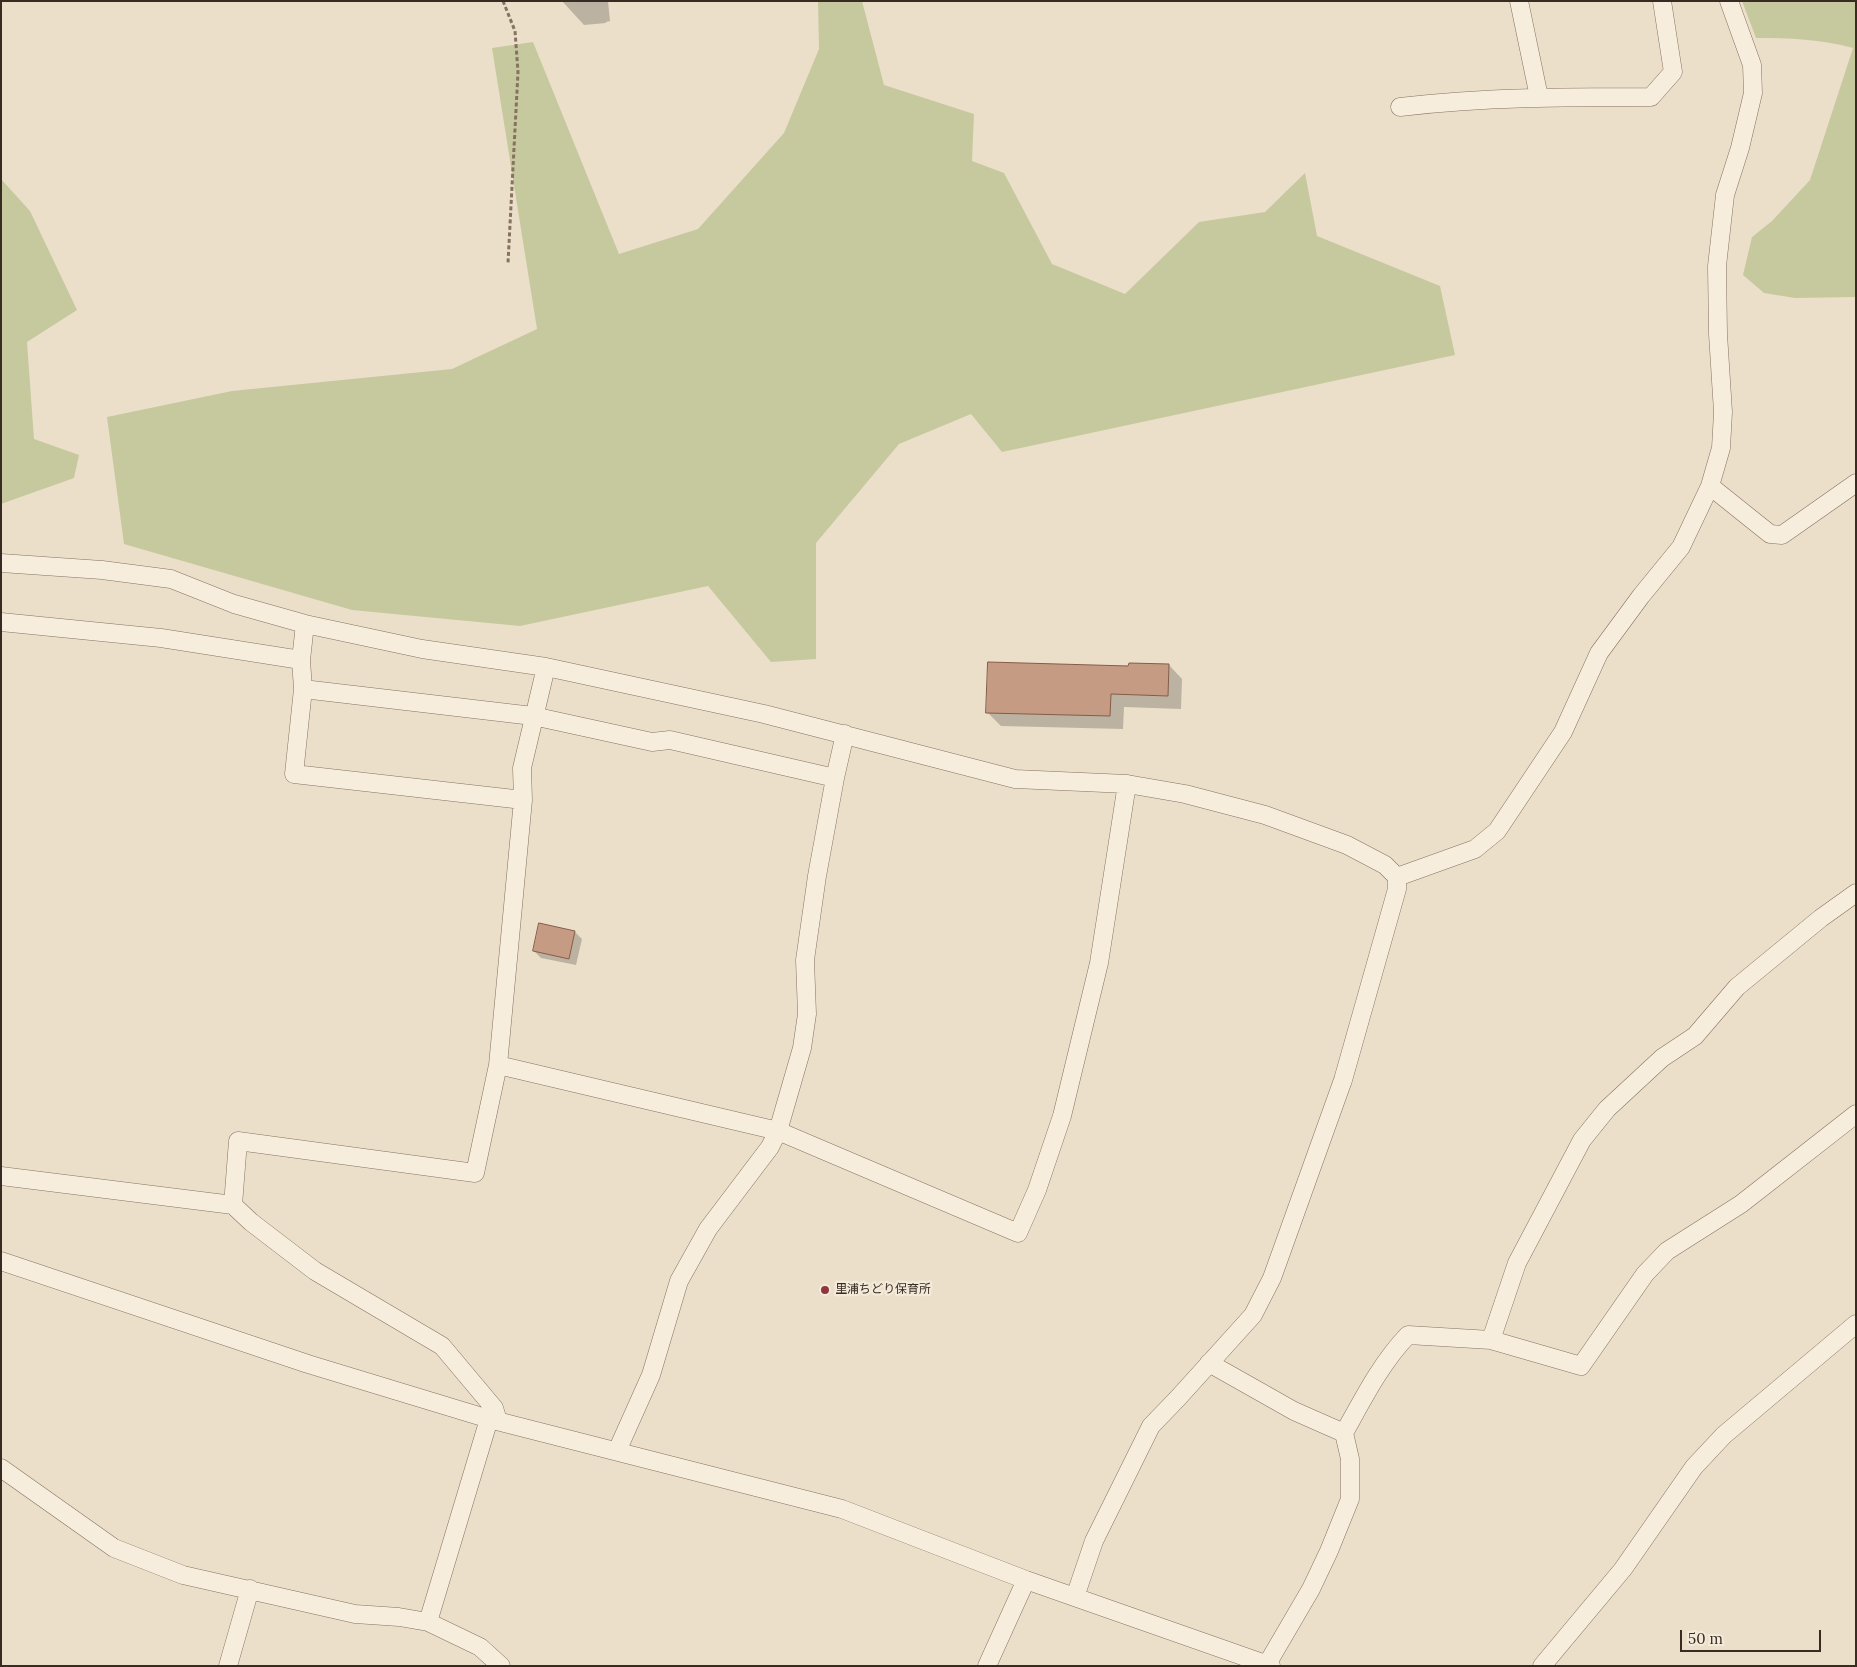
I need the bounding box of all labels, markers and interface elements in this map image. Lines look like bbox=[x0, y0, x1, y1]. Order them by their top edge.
place label: 里浦ちどり保育所 bbox=[835, 1283, 931, 1297]
marker: 里浦ちどり保育所 bbox=[819, 1284, 831, 1296]
scale bar bbox=[1682, 1620, 1823, 1652]
text: 50 m bbox=[1688, 1629, 1723, 1648]

